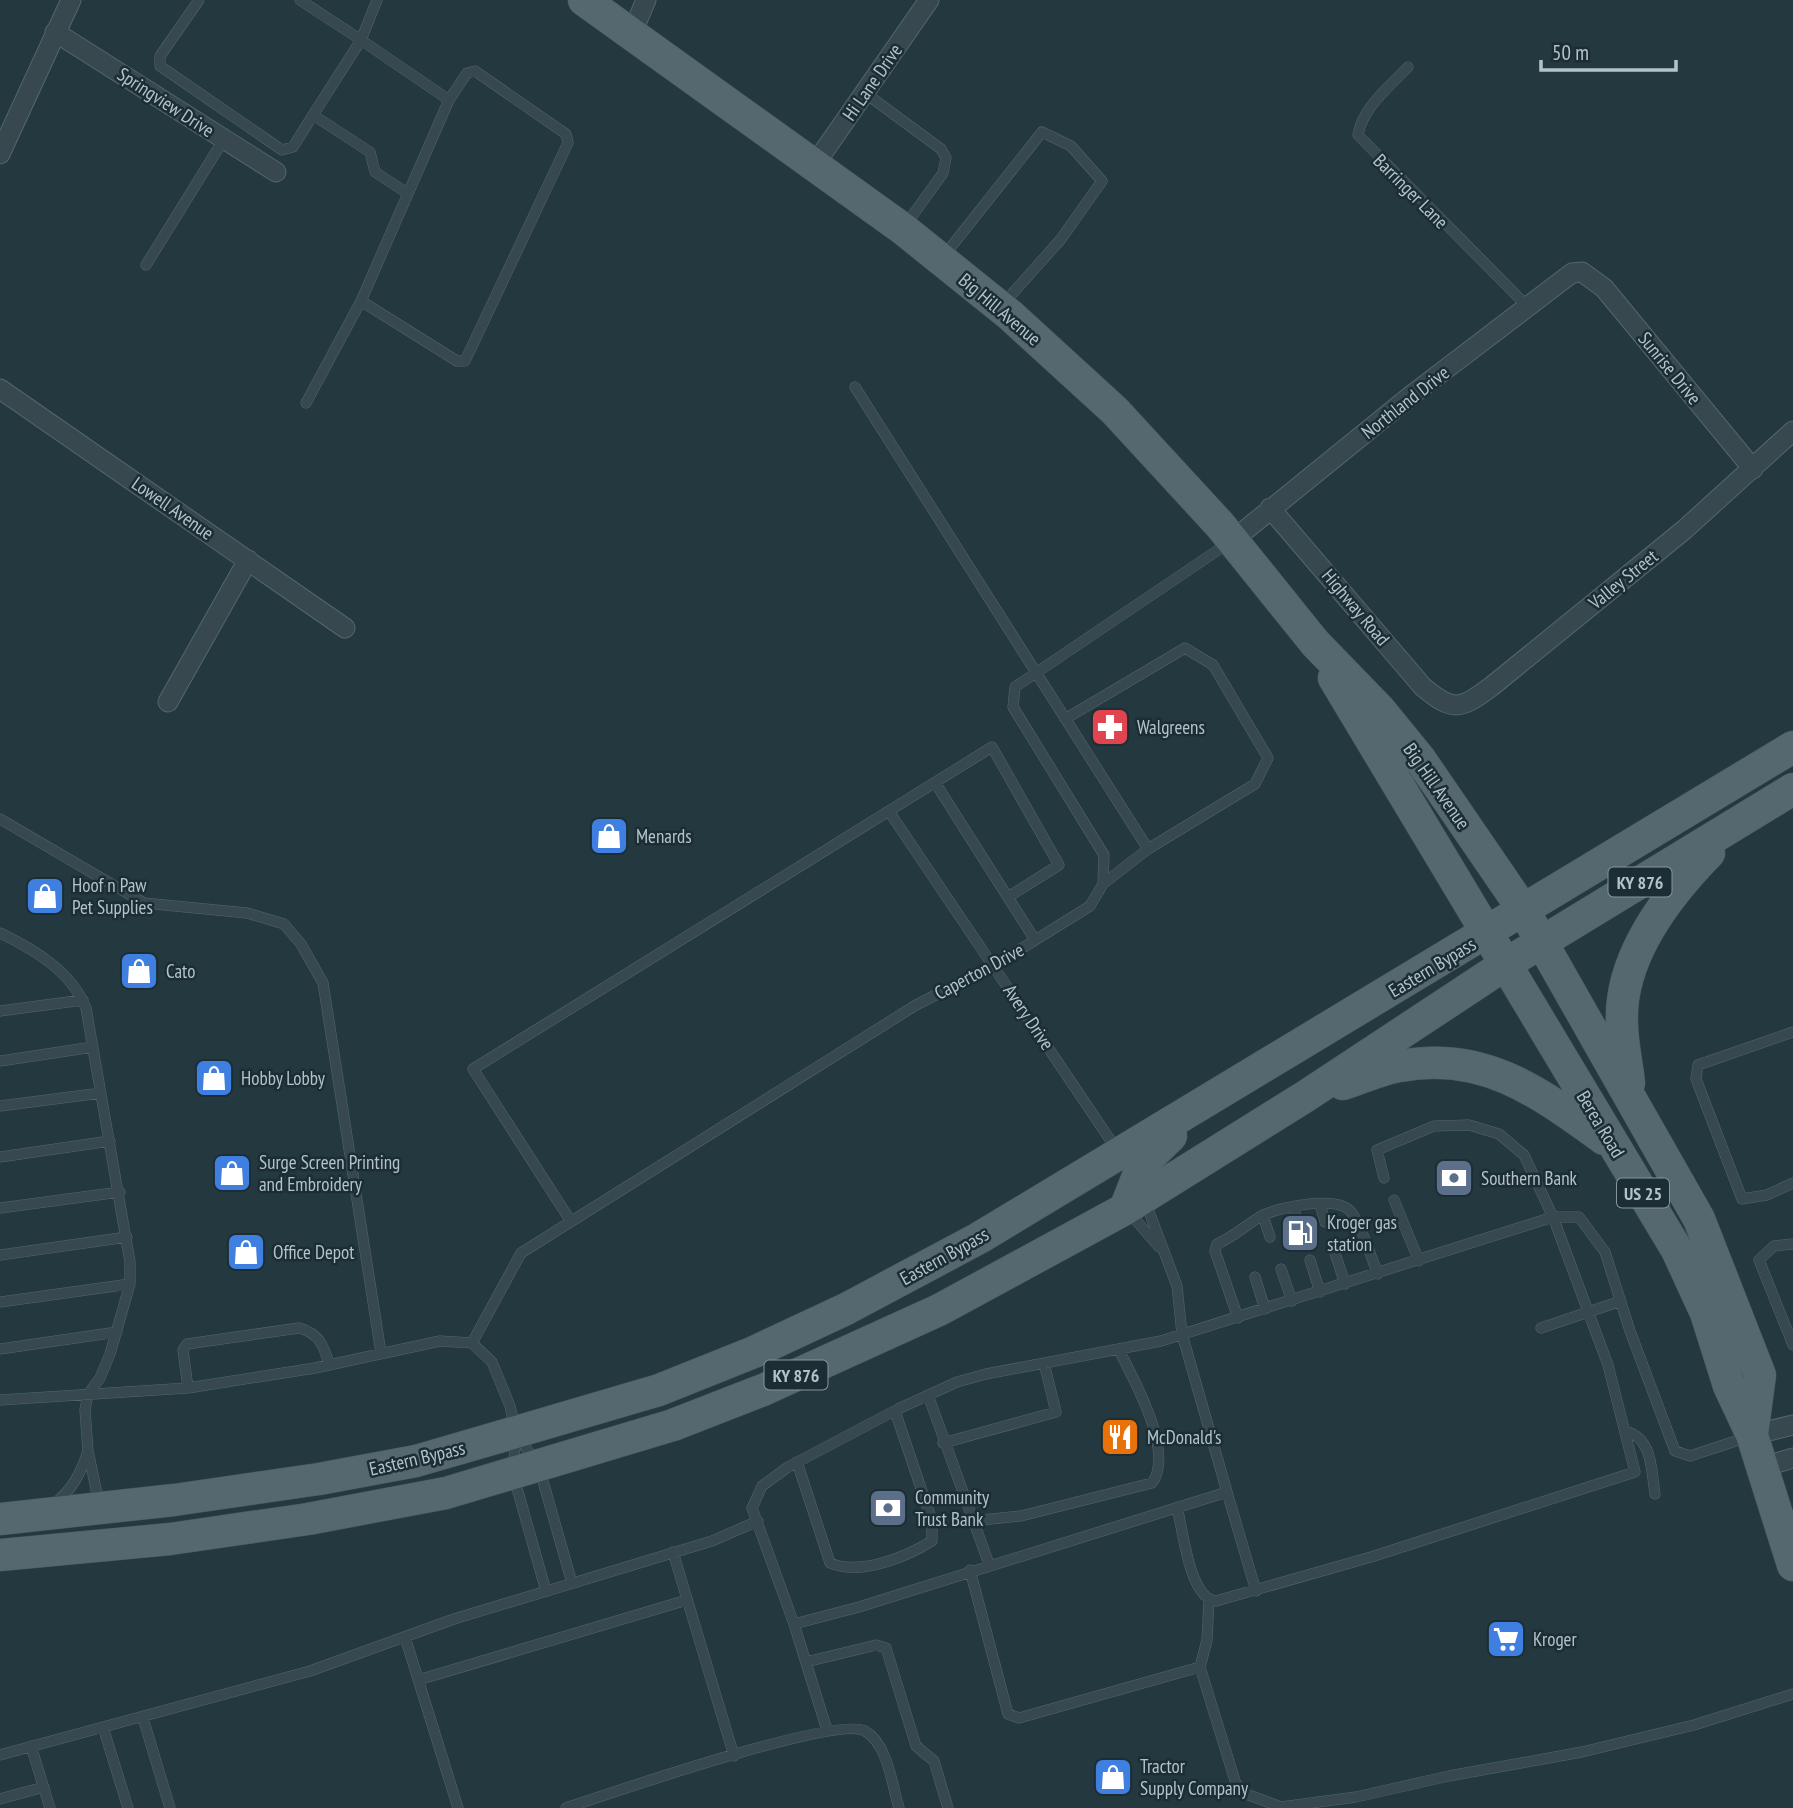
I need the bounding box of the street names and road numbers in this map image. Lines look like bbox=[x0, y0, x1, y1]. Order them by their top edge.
street label: Hi Lane Drive bbox=[837, 39, 907, 125]
street label: Springview Drive bbox=[113, 62, 219, 142]
street label: Barringer Lane bbox=[1369, 149, 1454, 234]
street label: Big Hill Avenue bbox=[954, 268, 1046, 350]
street label: Sunrise Drive bbox=[1633, 327, 1707, 409]
street label: Northland Drive bbox=[1356, 360, 1454, 444]
street label: Lowell Avenue bbox=[127, 471, 219, 545]
street label: Valley Street bbox=[1583, 543, 1663, 615]
street label: Highway Road bbox=[1317, 564, 1395, 650]
street label: Big Hill Avenue bbox=[1398, 738, 1476, 834]
road number: KY 876 bbox=[1608, 868, 1672, 897]
street label: Eastern Bypass bbox=[1384, 932, 1480, 1002]
street label: Caperton Drive bbox=[930, 937, 1028, 1005]
street label: Avery Drive bbox=[998, 980, 1060, 1054]
street label: Berea Road bbox=[1572, 1086, 1630, 1162]
road number: US 25 bbox=[1617, 1178, 1669, 1208]
street label: Eastern Bypass bbox=[896, 1222, 992, 1290]
road number: KY 876 bbox=[764, 1360, 828, 1390]
street label: Eastern Bypass bbox=[367, 1435, 467, 1481]

